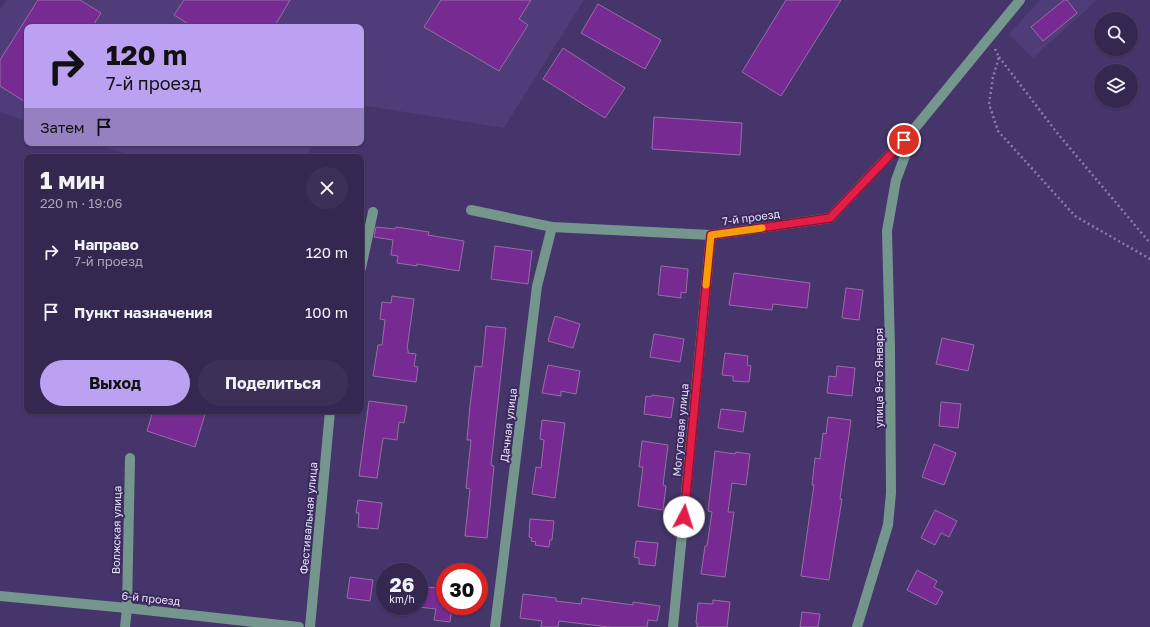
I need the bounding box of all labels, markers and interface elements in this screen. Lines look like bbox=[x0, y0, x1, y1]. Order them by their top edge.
map controls bbox=[1094, 12, 1138, 108]
button: search bbox=[1094, 12, 1138, 56]
text: 120 m bbox=[106, 38, 187, 71]
icon: right bbox=[40, 40, 92, 92]
button: layers bbox=[1094, 64, 1138, 108]
text: 7-й проезд bbox=[106, 72, 201, 94]
icon: arrive bbox=[93, 116, 115, 138]
text: Затем bbox=[40, 118, 85, 136]
pin bbox=[887, 123, 921, 157]
icon: arrive bbox=[893, 129, 915, 151]
text: 1 мин bbox=[40, 165, 105, 194]
button: close bbox=[306, 167, 348, 209]
text: 220 m · 19:06 bbox=[40, 195, 122, 211]
street label: 7-й проезд bbox=[721, 206, 781, 227]
text: Направо bbox=[74, 235, 139, 253]
icon: right bbox=[40, 241, 62, 263]
text: 120 m bbox=[306, 243, 348, 261]
text: 7-й проезд bbox=[74, 253, 143, 269]
icon: arrive bbox=[40, 301, 62, 323]
text: Пункт назначения bbox=[74, 303, 212, 321]
text: 100 m bbox=[305, 303, 348, 321]
street label: улица 9-го Января bbox=[872, 328, 885, 428]
button: Выход bbox=[40, 360, 190, 406]
button: Поделиться bbox=[198, 360, 348, 406]
street label: Могутовая улица bbox=[669, 383, 691, 477]
street label: Дачная улица bbox=[497, 387, 519, 463]
street label: Фестивальная улица bbox=[297, 461, 319, 575]
street label: Волжская улица bbox=[109, 486, 123, 574]
position arrow bbox=[663, 496, 705, 538]
speed limit sign: 30 bbox=[436, 563, 488, 615]
text: 26 bbox=[390, 572, 414, 596]
street label: 6-й проезд bbox=[121, 588, 181, 608]
text: km/h bbox=[389, 593, 415, 605]

